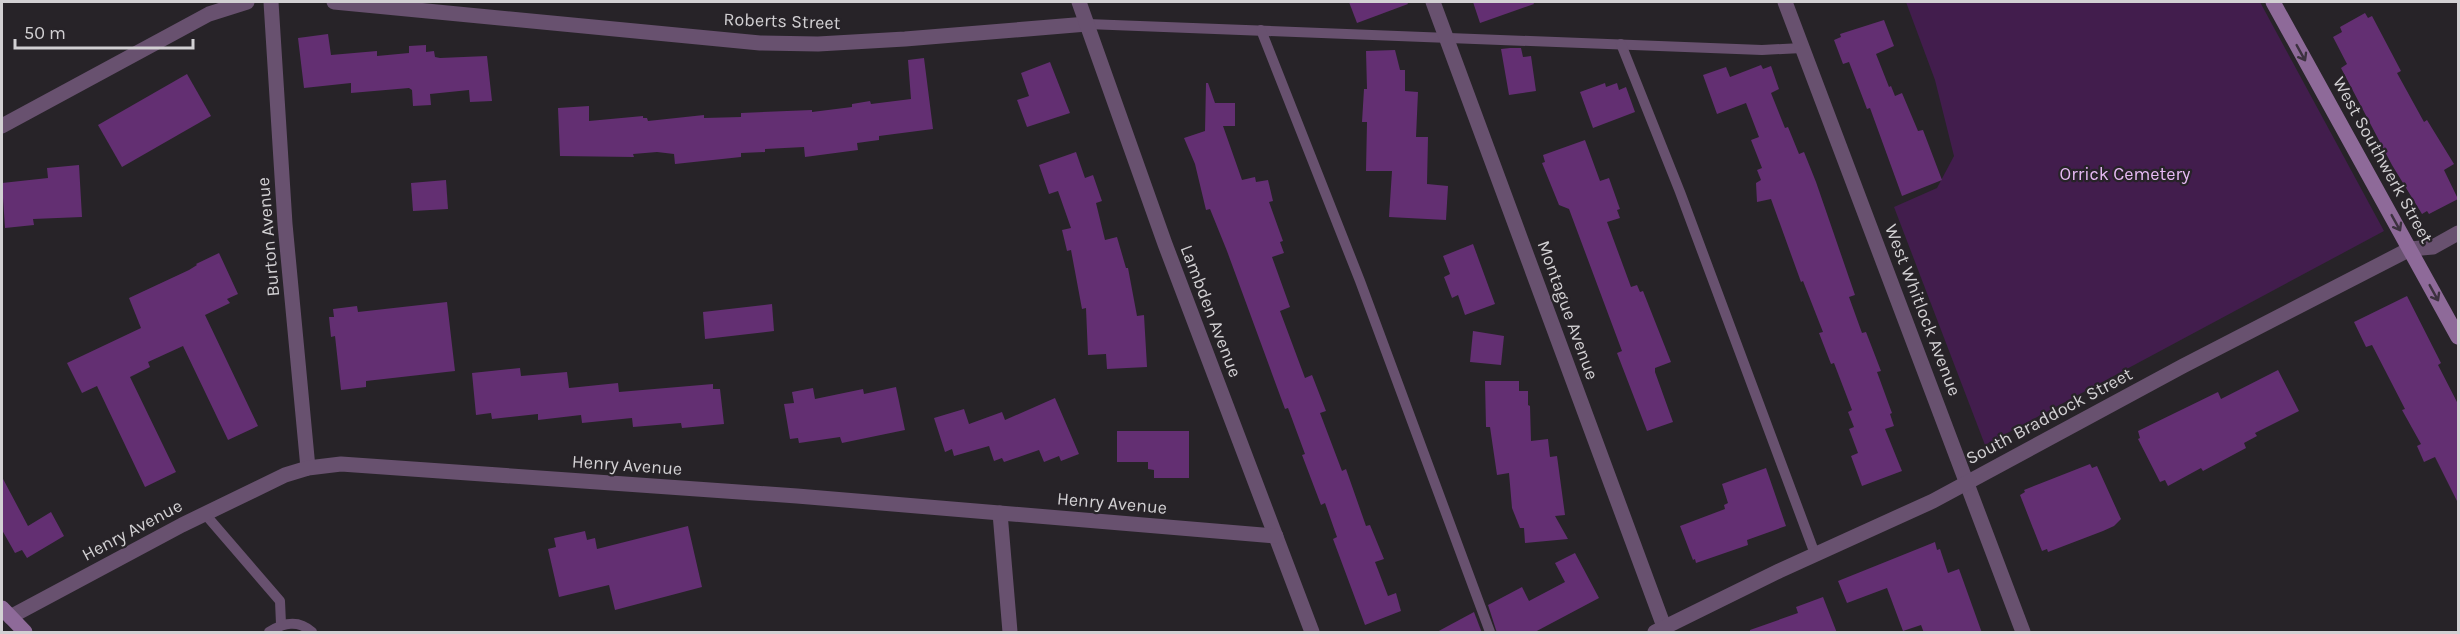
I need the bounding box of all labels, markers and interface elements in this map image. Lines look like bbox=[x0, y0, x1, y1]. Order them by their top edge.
street label: Roberts Street bbox=[723, 8, 841, 34]
scale bar bbox=[15, 12, 194, 50]
text: 50 m bbox=[24, 22, 66, 44]
one-way arrow bbox=[2296, 43, 2307, 61]
street label: West Southwerk Street bbox=[2328, 73, 2438, 247]
park label: Orrick Cemetery bbox=[2060, 163, 2191, 185]
street label: Burton Avenue bbox=[252, 176, 284, 298]
one-way arrow bbox=[2390, 214, 2402, 231]
street label: West Whitlock Avenue bbox=[1880, 221, 1966, 399]
street label: Montague Avenue bbox=[1533, 237, 1603, 383]
street label: Lambden Avenue bbox=[1176, 242, 1246, 380]
one-way arrow bbox=[2428, 284, 2440, 301]
street label: South Braddock Street bbox=[1962, 363, 2136, 469]
street label: Henry Avenue bbox=[571, 450, 683, 480]
street label: Henry Avenue bbox=[1056, 487, 1168, 519]
street label: Henry Avenue bbox=[78, 494, 186, 566]

